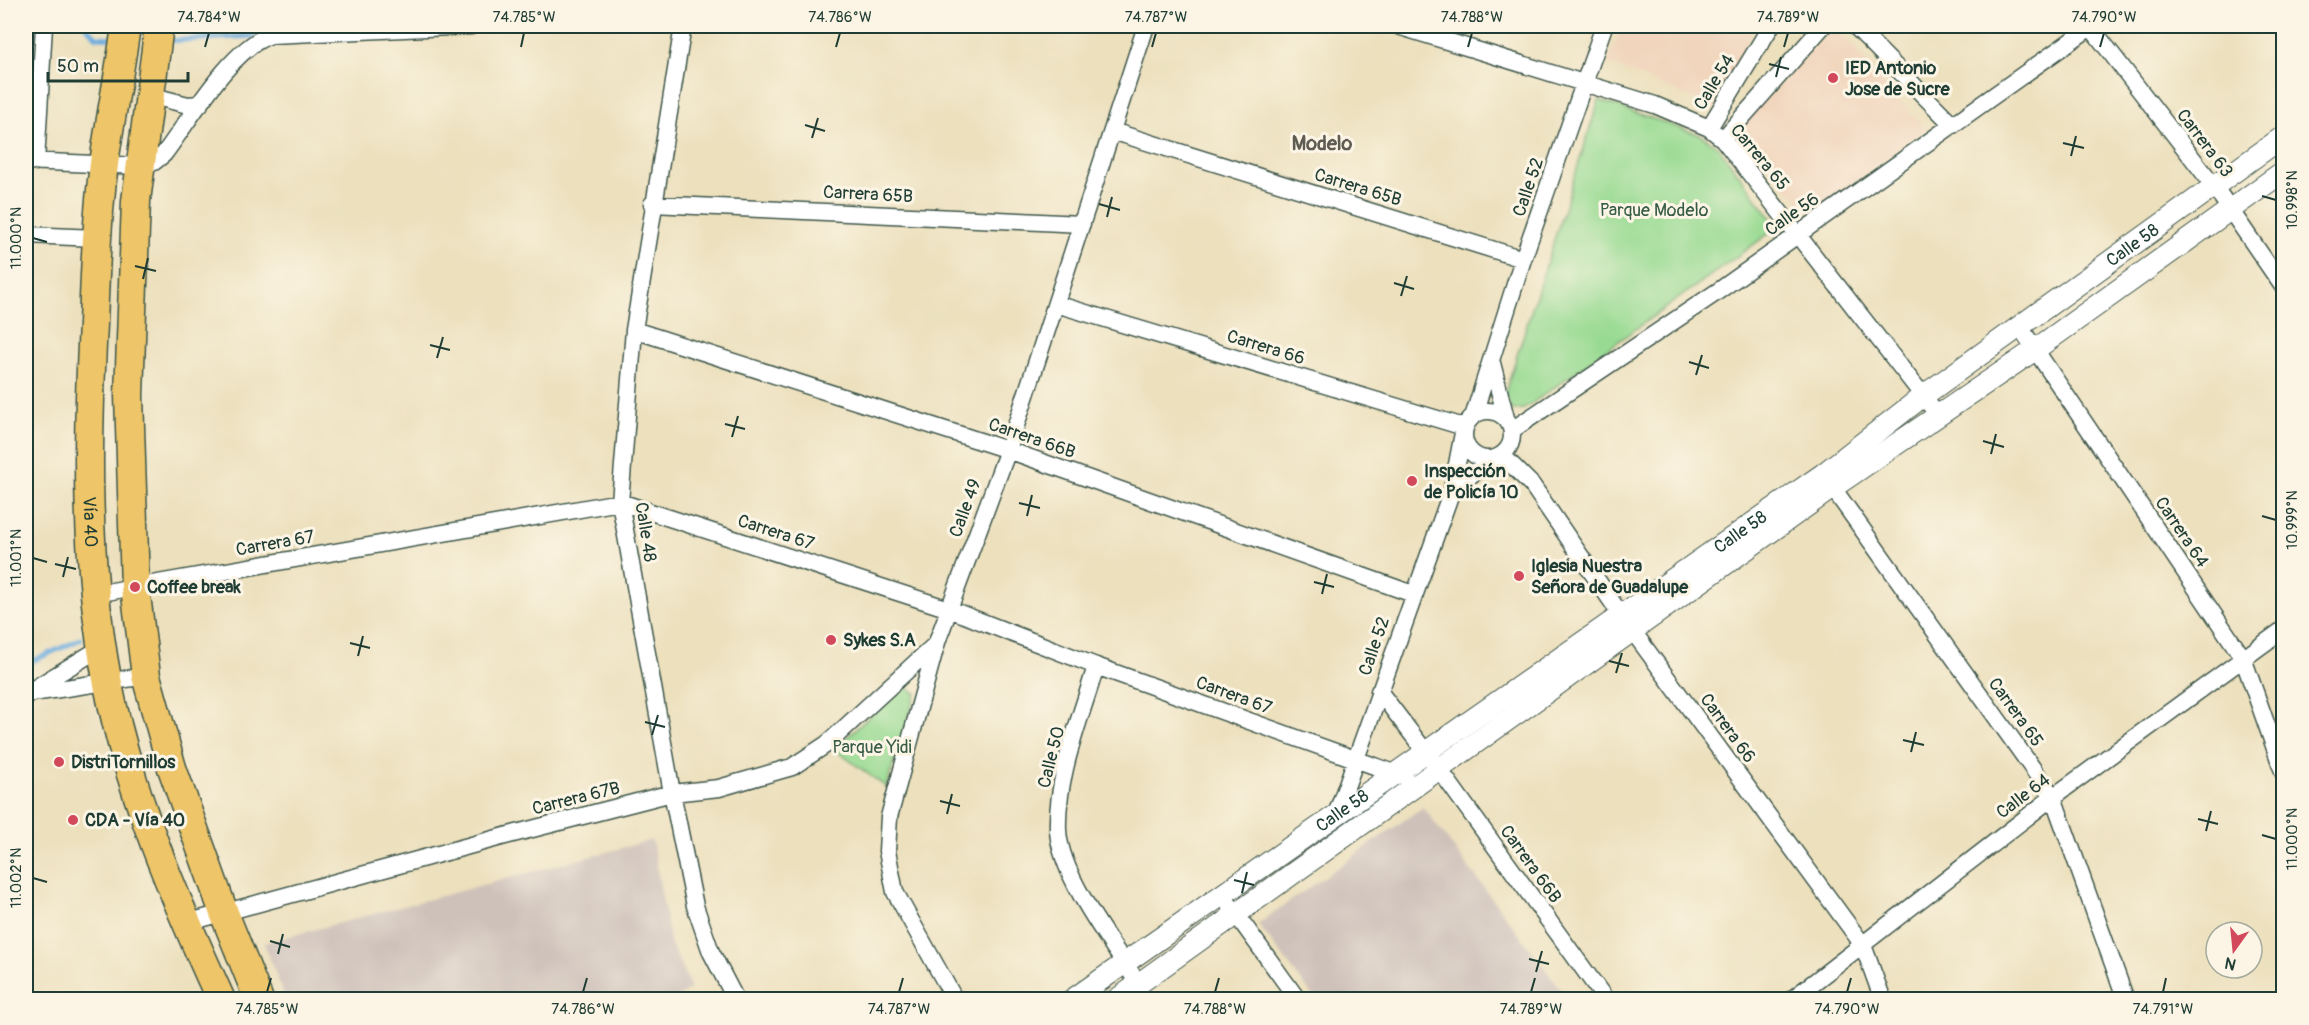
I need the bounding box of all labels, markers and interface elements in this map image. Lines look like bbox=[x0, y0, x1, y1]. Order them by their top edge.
text: 74.784°W bbox=[177, 8, 241, 27]
text: 74.785°W bbox=[493, 8, 556, 27]
text: 74.786°W bbox=[808, 8, 872, 27]
text: 74.787°W bbox=[1125, 8, 1188, 27]
text: 74.788°W bbox=[1441, 8, 1503, 27]
text: 74.789°W bbox=[1757, 8, 1819, 27]
text: 74.790°W bbox=[2071, 8, 2137, 27]
scale bar bbox=[48, 45, 188, 83]
street label: Calle 54 bbox=[1689, 50, 1740, 114]
text: 50 m bbox=[57, 55, 99, 78]
place label: IED Antonio Jose de Sucre bbox=[1845, 57, 1951, 101]
marker: IED Antonio Jose de Sucre bbox=[1826, 71, 1840, 85]
street label: Carrera 63 bbox=[2171, 104, 2238, 182]
street label: Carrera 65 bbox=[1725, 119, 1794, 195]
district label: Modelo bbox=[1292, 131, 1353, 156]
street label: Calle 52 bbox=[1508, 155, 1549, 220]
street label: Carrera 65B bbox=[1311, 163, 1404, 212]
text: 10.998°N bbox=[2283, 170, 2302, 230]
street label: Carrera 65B bbox=[822, 181, 913, 208]
street label: Calle 56 bbox=[1761, 187, 1824, 241]
park label: Parque Modelo bbox=[1600, 199, 1709, 222]
text: 11.000°N bbox=[7, 207, 26, 269]
street label: Calle 58 bbox=[2102, 219, 2164, 272]
street label: Carrera 66 bbox=[1224, 325, 1308, 370]
street label: Carrera 66B bbox=[985, 413, 1078, 464]
place label: Inspección de Policía 10 bbox=[1424, 460, 1519, 504]
marker: Inspección de Policía 10 bbox=[1405, 474, 1419, 488]
street label: Calle 49 bbox=[944, 476, 987, 541]
text: 10.999°N bbox=[2283, 490, 2302, 550]
street label: Carrera 64 bbox=[2150, 492, 2214, 573]
street label: Vía 40 bbox=[77, 496, 102, 548]
street label: Calle 48 bbox=[629, 500, 662, 564]
street label: Calle 58 bbox=[1710, 506, 1772, 559]
street label: Carrera 67 bbox=[735, 509, 818, 556]
street label: Carrera 67 bbox=[234, 525, 317, 562]
text: 11.001°N bbox=[7, 529, 26, 587]
place label: Iglesia Nuestra Señora de Guadalupe bbox=[1531, 555, 1689, 599]
marker: Iglesia Nuestra Señora de Guadalupe bbox=[1512, 569, 1526, 583]
place label: Coffee break bbox=[147, 576, 241, 599]
marker: Coffee break bbox=[128, 580, 142, 594]
street label: Calle 52 bbox=[1354, 614, 1395, 679]
place label: Sykes S.A bbox=[843, 629, 916, 652]
marker: Sykes S.A bbox=[824, 633, 838, 647]
street label: Carrera 67 bbox=[1193, 671, 1275, 720]
street label: Carrera 65 bbox=[1983, 673, 2048, 751]
street label: Carrera 66 bbox=[1695, 689, 1761, 768]
street label: Calle 50 bbox=[1033, 724, 1070, 790]
park label: Parque Yidi bbox=[832, 736, 912, 759]
place label: DistriTornillos bbox=[71, 751, 176, 774]
marker: DistriTornillos bbox=[52, 755, 66, 769]
street label: Calle 64 bbox=[1992, 768, 2055, 824]
street label: Carrera 67B bbox=[530, 776, 622, 820]
street label: Calle 58 bbox=[1312, 785, 1374, 838]
text: 11.000°N bbox=[2283, 808, 2302, 870]
place label: CDA - Vía 40 bbox=[85, 809, 185, 832]
marker: CDA - Vía 40 bbox=[66, 813, 80, 827]
street label: Carrera 66B bbox=[1495, 821, 1567, 908]
text: 11.002°N bbox=[7, 848, 26, 908]
north arrow bbox=[2204, 920, 2264, 980]
text: N bbox=[2222, 952, 2238, 975]
text: 74.785°W bbox=[236, 1000, 299, 1019]
text: 74.786°W bbox=[551, 1000, 615, 1019]
text: 74.787°W bbox=[868, 1000, 931, 1019]
text: 74.788°W bbox=[1184, 1000, 1246, 1019]
text: 74.789°W bbox=[1500, 1000, 1562, 1019]
text: 74.790°W bbox=[1814, 1000, 1880, 1019]
text: 74.791°W bbox=[2133, 1000, 2194, 1019]

